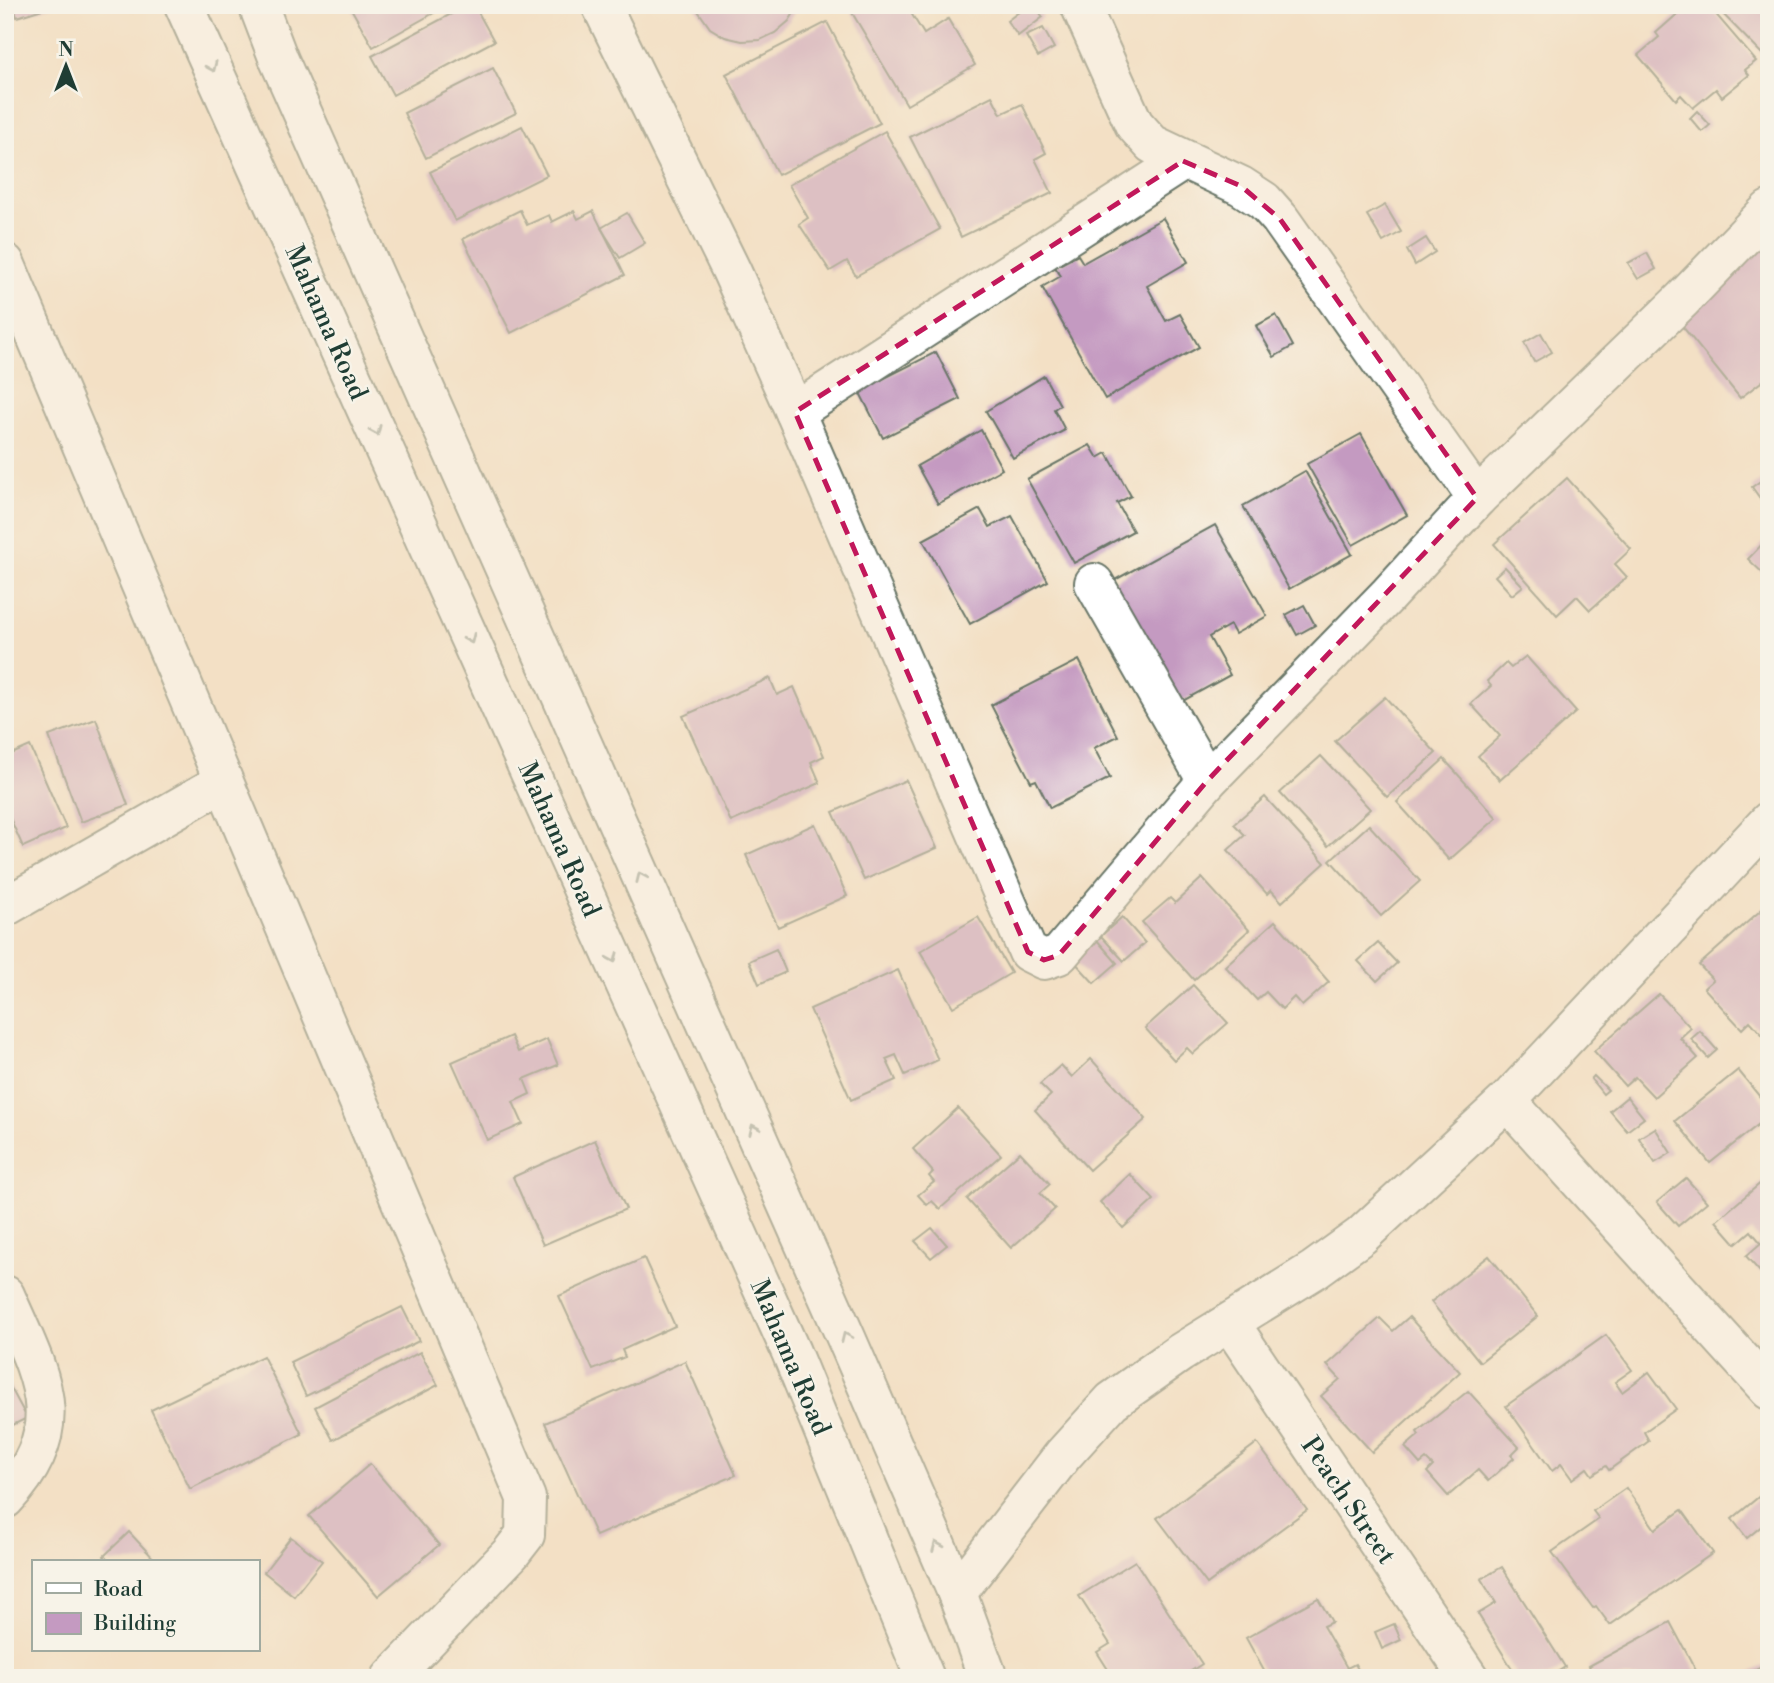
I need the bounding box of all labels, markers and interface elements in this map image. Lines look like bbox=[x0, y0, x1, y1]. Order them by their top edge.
north arrow bbox=[32, 32, 102, 102]
text: N bbox=[58, 38, 74, 62]
one-way arrow bbox=[204, 60, 218, 73]
street label: Mahama Road bbox=[278, 240, 375, 405]
one-way arrow bbox=[368, 424, 382, 436]
one-way arrow bbox=[462, 631, 476, 644]
street label: Mahama Road bbox=[511, 757, 608, 922]
one-way arrow bbox=[636, 871, 650, 883]
one-way arrow bbox=[605, 951, 619, 963]
one-way arrow bbox=[748, 1124, 762, 1136]
street label: Mahama Road bbox=[743, 1275, 837, 1440]
one-way arrow bbox=[840, 1332, 854, 1344]
street label: Peach Street bbox=[1294, 1431, 1402, 1570]
one-way arrow bbox=[931, 1541, 945, 1553]
legend bbox=[32, 1560, 259, 1652]
text: Road bbox=[94, 1577, 143, 1603]
text: Building bbox=[93, 1611, 176, 1637]

